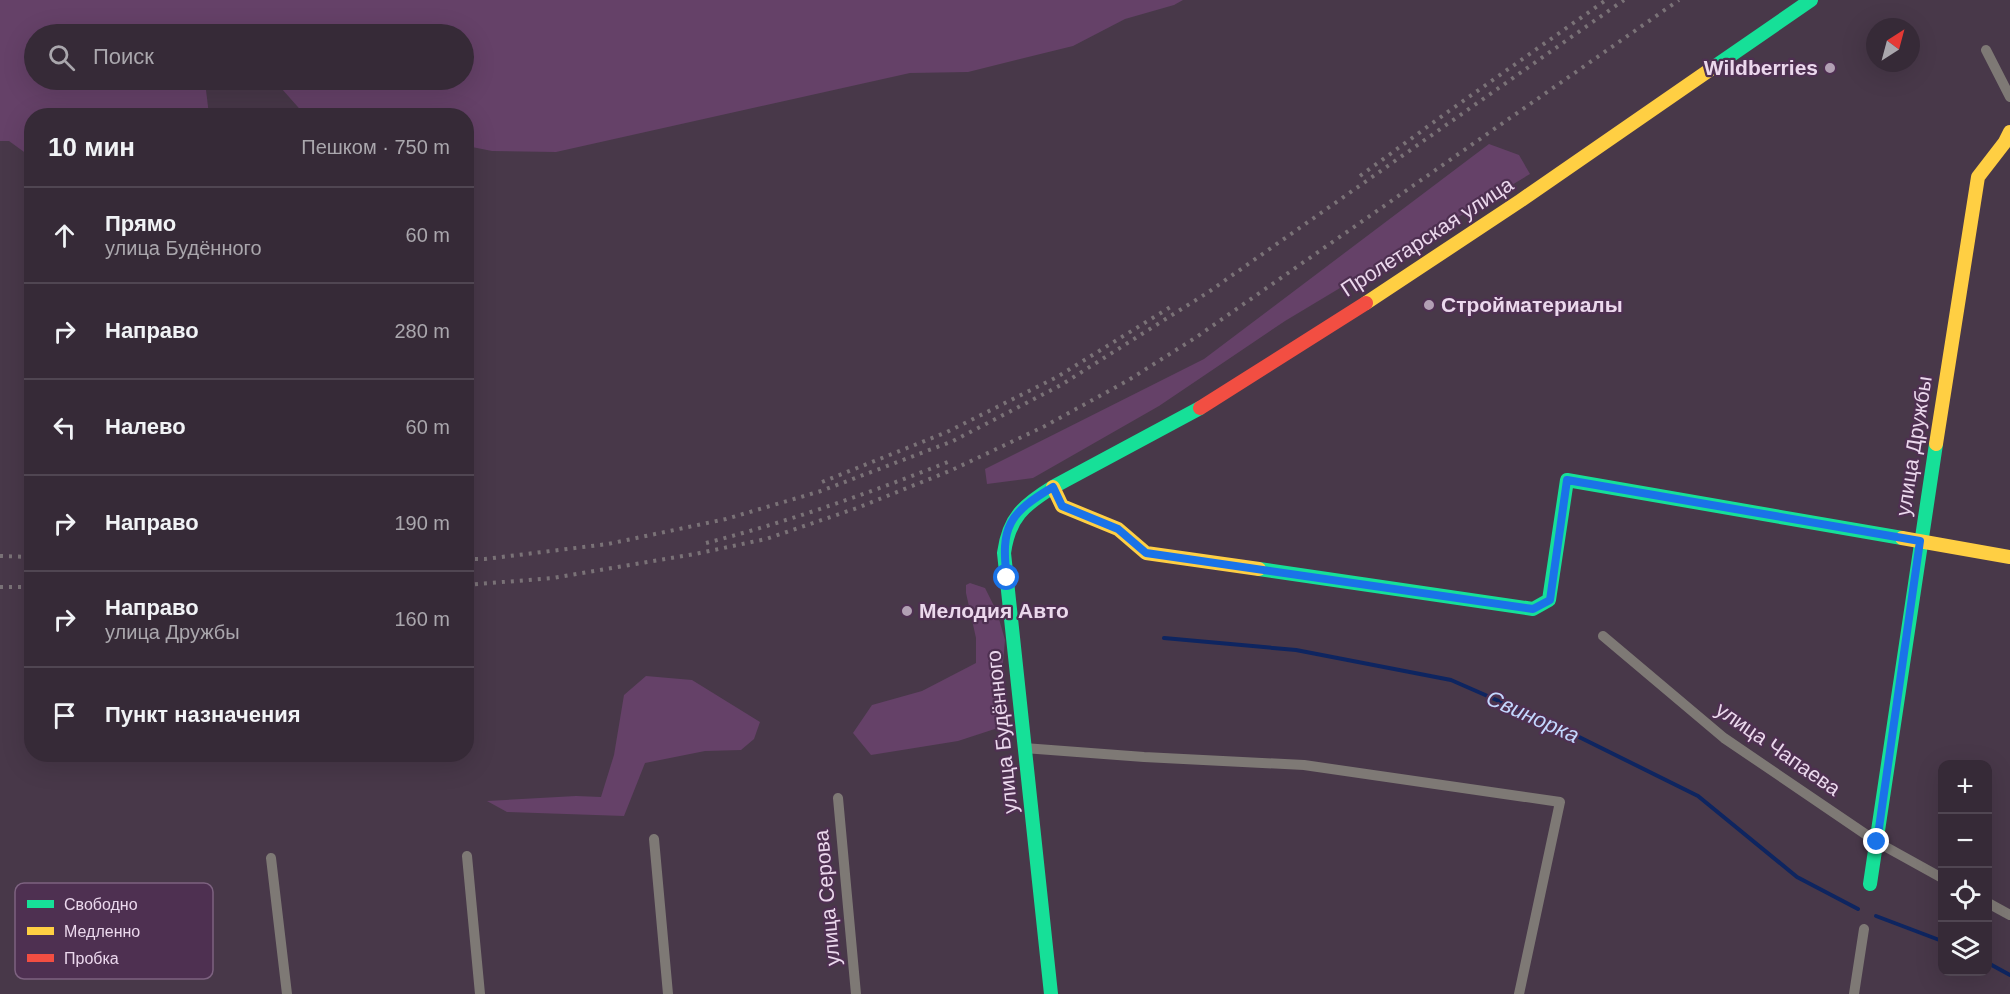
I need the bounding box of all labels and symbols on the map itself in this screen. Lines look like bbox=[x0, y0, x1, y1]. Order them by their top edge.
north arrow bbox=[1866, 18, 1920, 72]
place label: Wildberries bbox=[1704, 56, 1818, 79]
marker: Wildberries bbox=[1823, 61, 1837, 75]
street label: Пролетарская улица bbox=[1336, 172, 1517, 301]
place label: Стройматериалы bbox=[1441, 293, 1623, 316]
marker: Стройматериалы bbox=[1422, 298, 1436, 312]
street label: улица Дружбы bbox=[1891, 374, 1936, 518]
route start bbox=[993, 564, 1019, 590]
place label: Мелодия Авто bbox=[919, 599, 1069, 622]
marker: Мелодия Авто bbox=[900, 604, 914, 618]
street label: улица Будённого bbox=[981, 649, 1022, 815]
water label: Свинорка bbox=[1483, 685, 1583, 748]
street label: улица Чапаева bbox=[1712, 697, 1845, 800]
route end bbox=[1863, 828, 1889, 854]
street label: улица Серова bbox=[809, 829, 844, 967]
legend bbox=[15, 883, 213, 979]
text: Свободно bbox=[64, 896, 138, 913]
text: Медленно bbox=[64, 923, 140, 940]
text: Пробка bbox=[64, 950, 119, 967]

